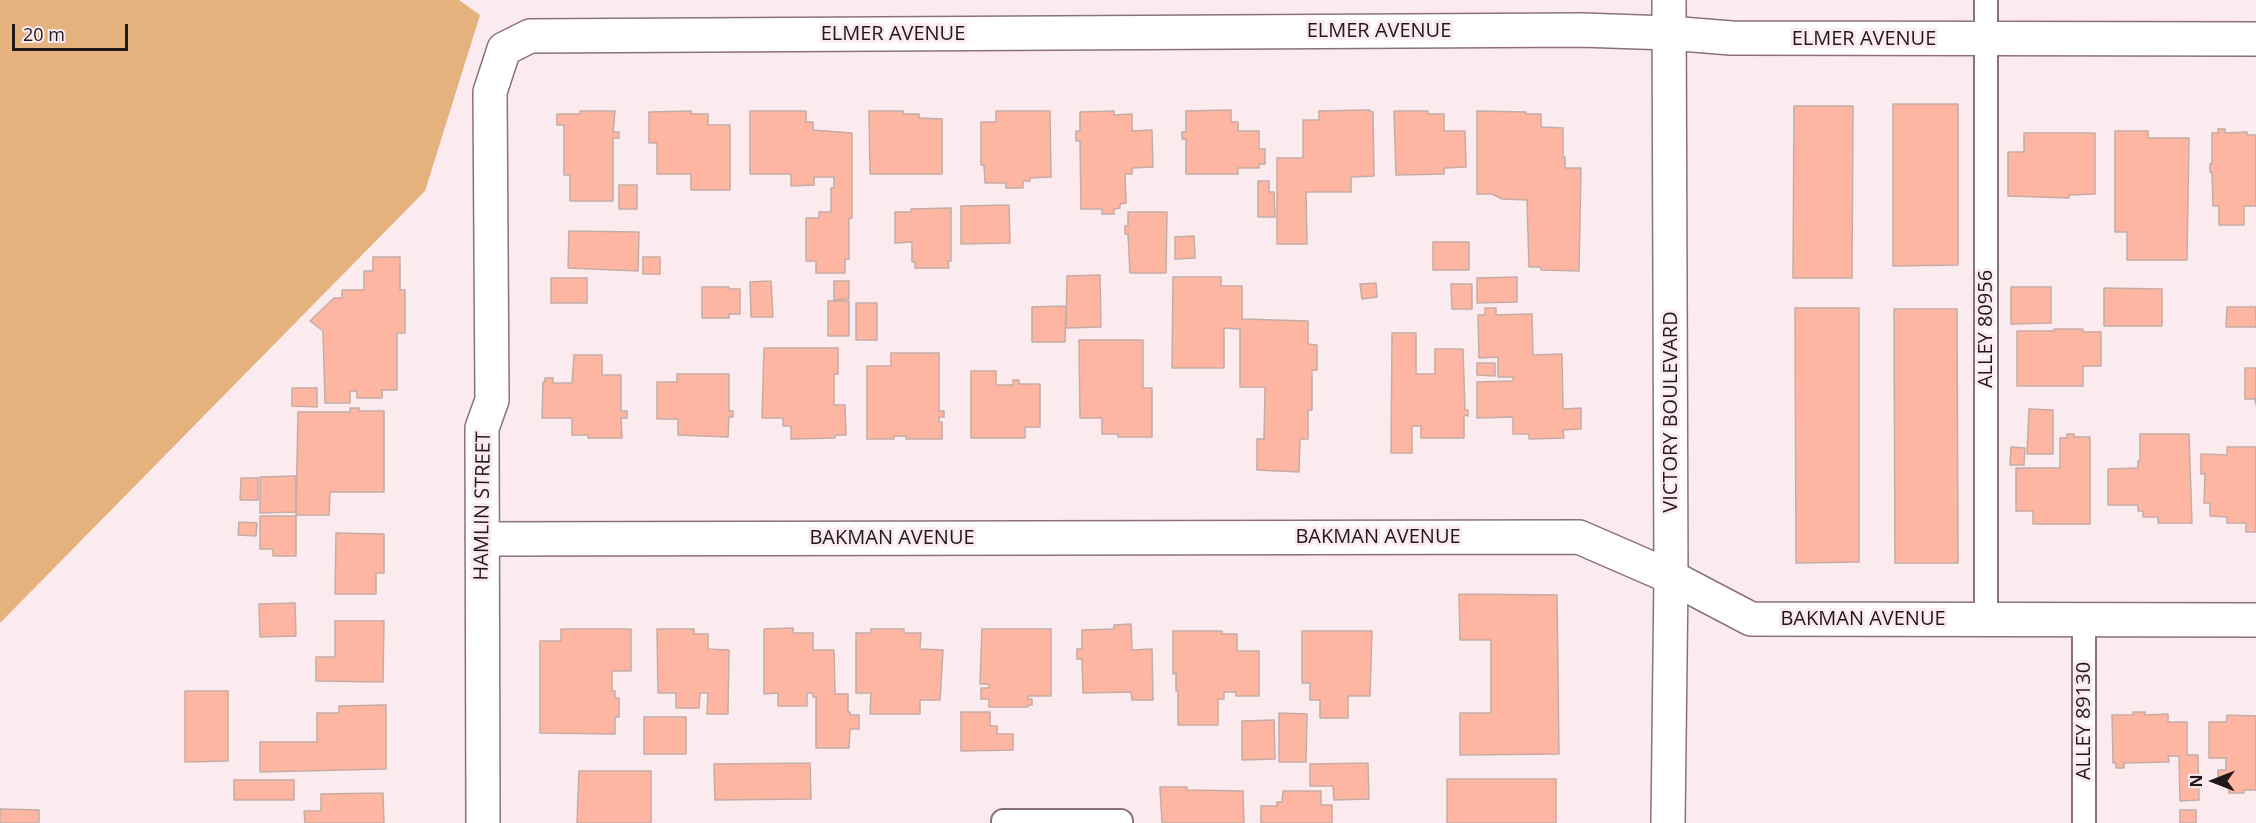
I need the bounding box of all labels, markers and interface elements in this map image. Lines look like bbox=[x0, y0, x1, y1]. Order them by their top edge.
scale bar bbox=[15, 12, 130, 50]
street label: ELMER AVENUE bbox=[1307, 19, 1451, 43]
text: 20 m bbox=[23, 22, 65, 46]
street label: ELMER AVENUE bbox=[821, 22, 965, 46]
street label: ELMER AVENUE bbox=[1792, 27, 1936, 51]
street label: ALLEY 80956 bbox=[1974, 270, 1998, 388]
street label: VICTORY BOULEVARD bbox=[1659, 311, 1683, 513]
street label: HAMLIN STREET bbox=[470, 431, 496, 581]
street label: BAKMAN AVENUE bbox=[1295, 525, 1461, 549]
street label: BAKMAN AVENUE bbox=[809, 526, 975, 550]
street label: BAKMAN AVENUE bbox=[1780, 607, 1946, 631]
street label: ALLEY 89130 bbox=[2072, 662, 2096, 780]
north arrow bbox=[2184, 751, 2244, 811]
text: N bbox=[2185, 775, 2207, 788]

